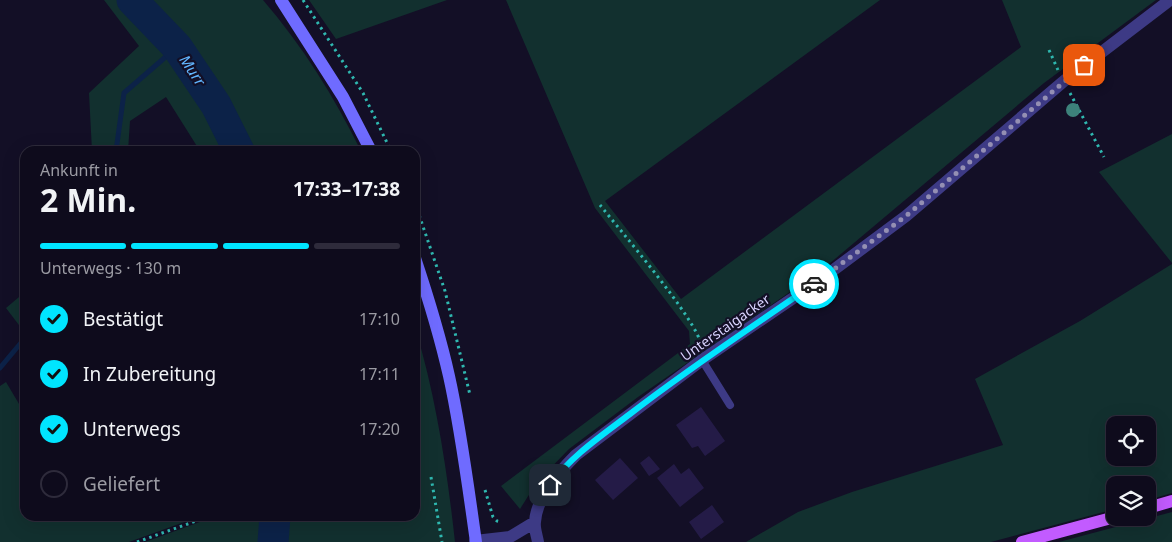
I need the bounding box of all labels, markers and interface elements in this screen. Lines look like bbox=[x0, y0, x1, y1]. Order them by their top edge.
pin bbox=[1063, 44, 1105, 86]
water label: Murr bbox=[175, 51, 211, 90]
icon: bag bbox=[1070, 51, 1098, 79]
text: Ankunft in bbox=[40, 159, 118, 181]
text: 17:33–17:38 bbox=[293, 176, 400, 202]
text: 2 Min. bbox=[40, 178, 136, 221]
text: Unterwegs · 130 m bbox=[40, 257, 181, 279]
courier bbox=[789, 259, 839, 309]
icon: car bbox=[800, 270, 828, 298]
street label: Unterstaigacker bbox=[676, 289, 774, 365]
icon: check bbox=[40, 305, 68, 333]
text: Bestätigt bbox=[83, 306, 163, 332]
text: 17:10 bbox=[359, 308, 400, 330]
icon: check bbox=[40, 360, 68, 388]
text: In Zubereitung bbox=[83, 361, 216, 387]
text: 17:11 bbox=[359, 363, 400, 385]
icon: check bbox=[40, 415, 68, 443]
text: Unterwegs bbox=[83, 416, 181, 442]
map controls bbox=[1106, 416, 1156, 526]
button: locate bbox=[1106, 416, 1156, 466]
text: 17:20 bbox=[359, 418, 400, 440]
pin bbox=[529, 464, 571, 506]
text: Geliefert bbox=[83, 471, 160, 497]
icon: home bbox=[536, 471, 564, 499]
button: layers bbox=[1106, 476, 1156, 526]

